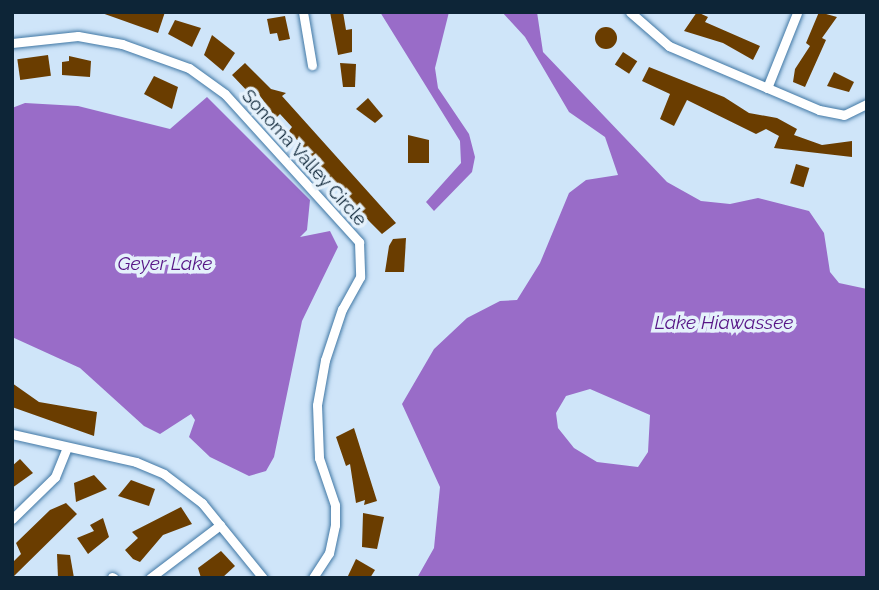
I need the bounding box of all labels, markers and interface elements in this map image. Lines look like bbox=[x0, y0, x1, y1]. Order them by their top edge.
street label: Sonoma Valley Circle bbox=[237, 85, 371, 231]
water label: Geyer Lake bbox=[117, 253, 213, 275]
water label: Lake Hiawassee bbox=[654, 312, 794, 334]

